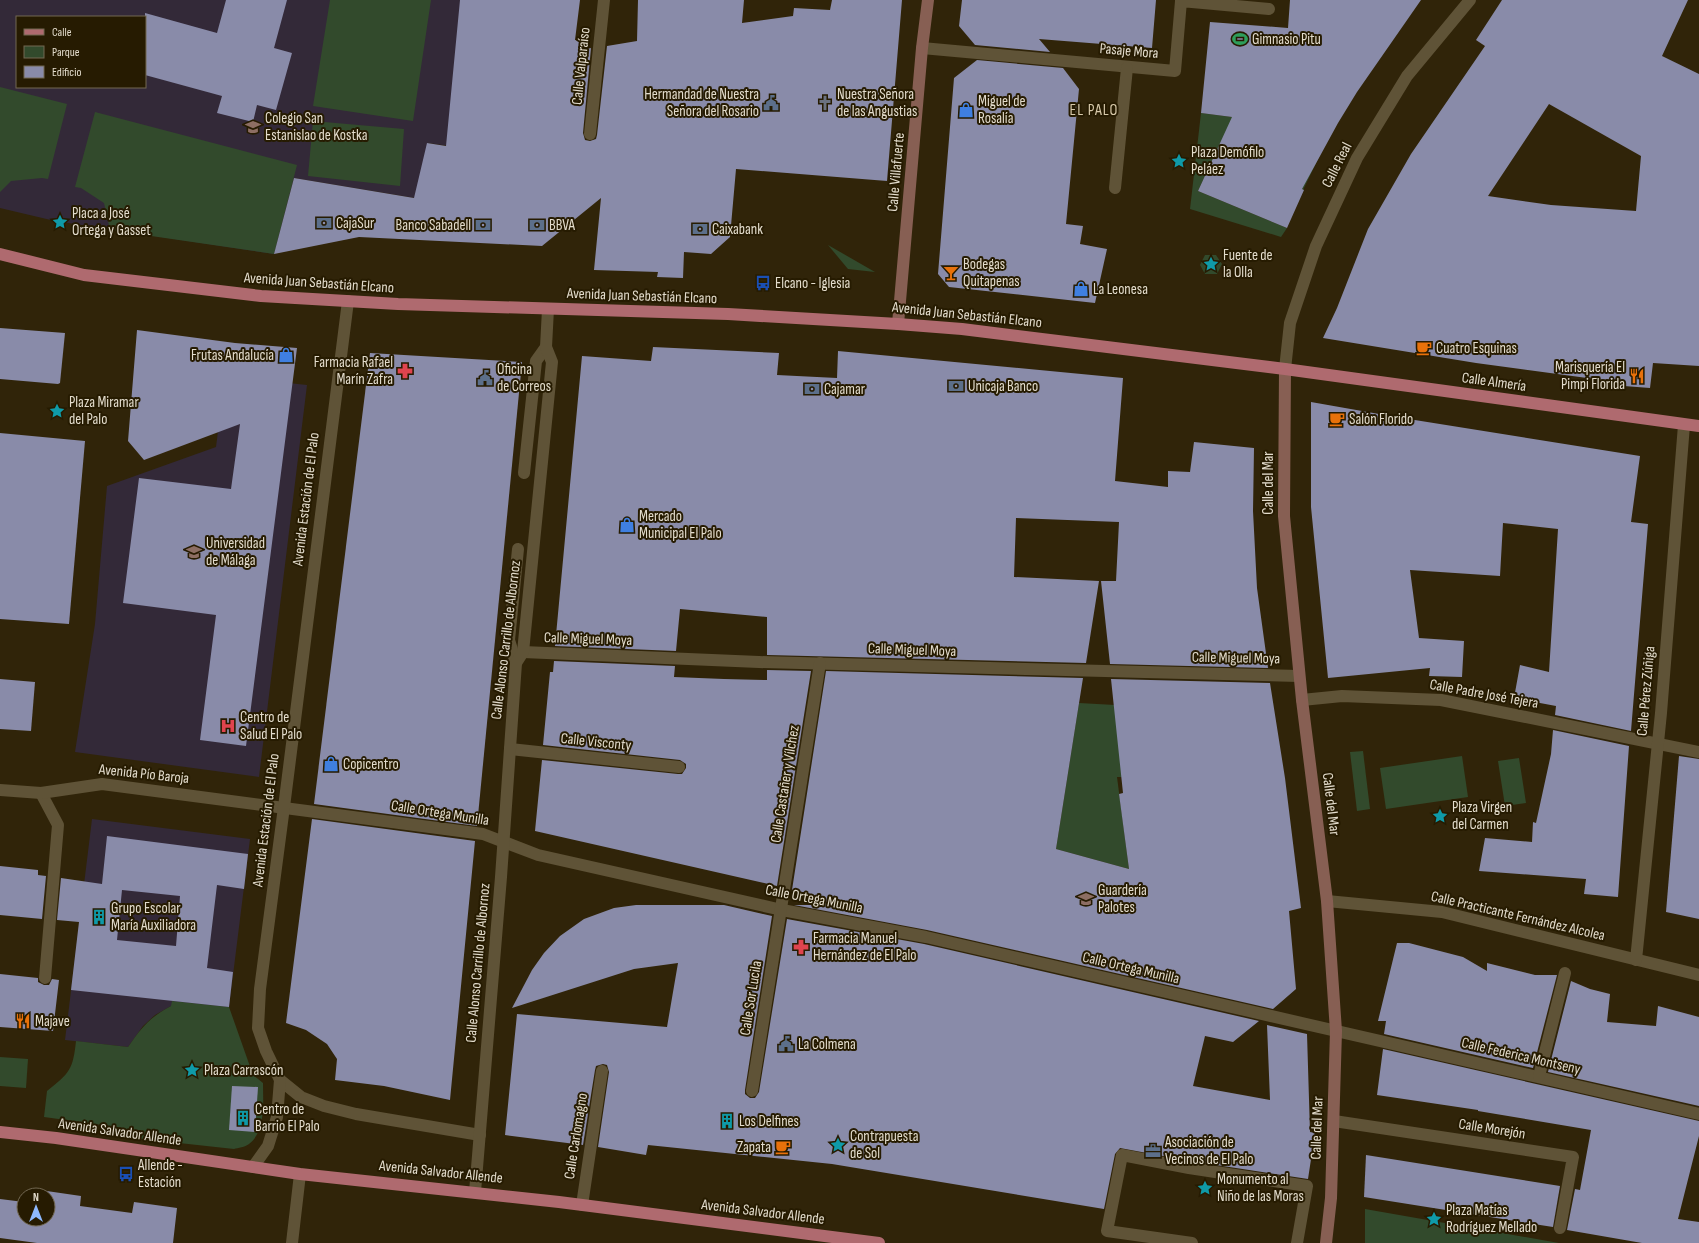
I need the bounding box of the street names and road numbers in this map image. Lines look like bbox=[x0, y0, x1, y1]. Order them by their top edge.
street label: Calle Valparaíso bbox=[567, 26, 595, 106]
street label: Pasaje Mora bbox=[1099, 39, 1159, 63]
street label: Calle Villafuerte bbox=[883, 132, 909, 212]
street label: Calle Real bbox=[1318, 139, 1356, 191]
street label: Avenida Juan Sebastián Elcano bbox=[242, 268, 395, 298]
street label: Avenida Juan Sebastián Elcano bbox=[565, 284, 718, 308]
street label: Avenida Juan Sebastián Elcano bbox=[890, 298, 1043, 332]
street label: Calle Almería bbox=[1461, 368, 1528, 396]
street label: Avenida Estación de El Palo bbox=[288, 431, 324, 568]
street label: Calle del Mar bbox=[1259, 451, 1278, 515]
street label: Calle Alonso Carrillo de Albornoz bbox=[487, 559, 525, 721]
street label: Calle Miguel Moya bbox=[544, 628, 633, 650]
street label: Calle Miguel Moya bbox=[868, 639, 957, 661]
street label: Calle Pérez Zúñiga bbox=[1633, 645, 1659, 737]
street label: Calle Miguel Moya bbox=[1192, 648, 1281, 668]
street label: Calle Padre José Tejera bbox=[1428, 675, 1540, 713]
street label: Calle Castañer y Vílchez bbox=[766, 723, 804, 844]
street label: Calle Visconty bbox=[560, 729, 632, 755]
street label: Avenida Estación de El Palo bbox=[248, 752, 284, 889]
street label: Avenida Pío Baroja bbox=[97, 760, 190, 788]
street label: Calle del Mar bbox=[1318, 771, 1344, 837]
street label: Calle Ortega Munilla bbox=[390, 796, 491, 830]
street label: Calle Ortega Munilla bbox=[764, 880, 865, 918]
street label: Calle Alonso Carrillo de Albornoz bbox=[462, 882, 494, 1044]
street label: Calle Practicante Fernández Alcolea bbox=[1429, 887, 1607, 945]
street label: Calle Ortega Munilla bbox=[1081, 948, 1182, 988]
street label: Calle Sor Lucila bbox=[736, 959, 766, 1037]
street label: Calle Federica Montseny bbox=[1460, 1033, 1582, 1079]
street label: Calle Carlomagno bbox=[560, 1092, 592, 1180]
street label: Calle del Mar bbox=[1306, 1095, 1328, 1160]
street label: Avenida Salvador Allende bbox=[56, 1114, 183, 1150]
street label: Calle Morejón bbox=[1457, 1114, 1527, 1144]
street label: Avenida Salvador Allende bbox=[377, 1156, 504, 1188]
street label: Avenida Salvador Allende bbox=[699, 1195, 826, 1229]

